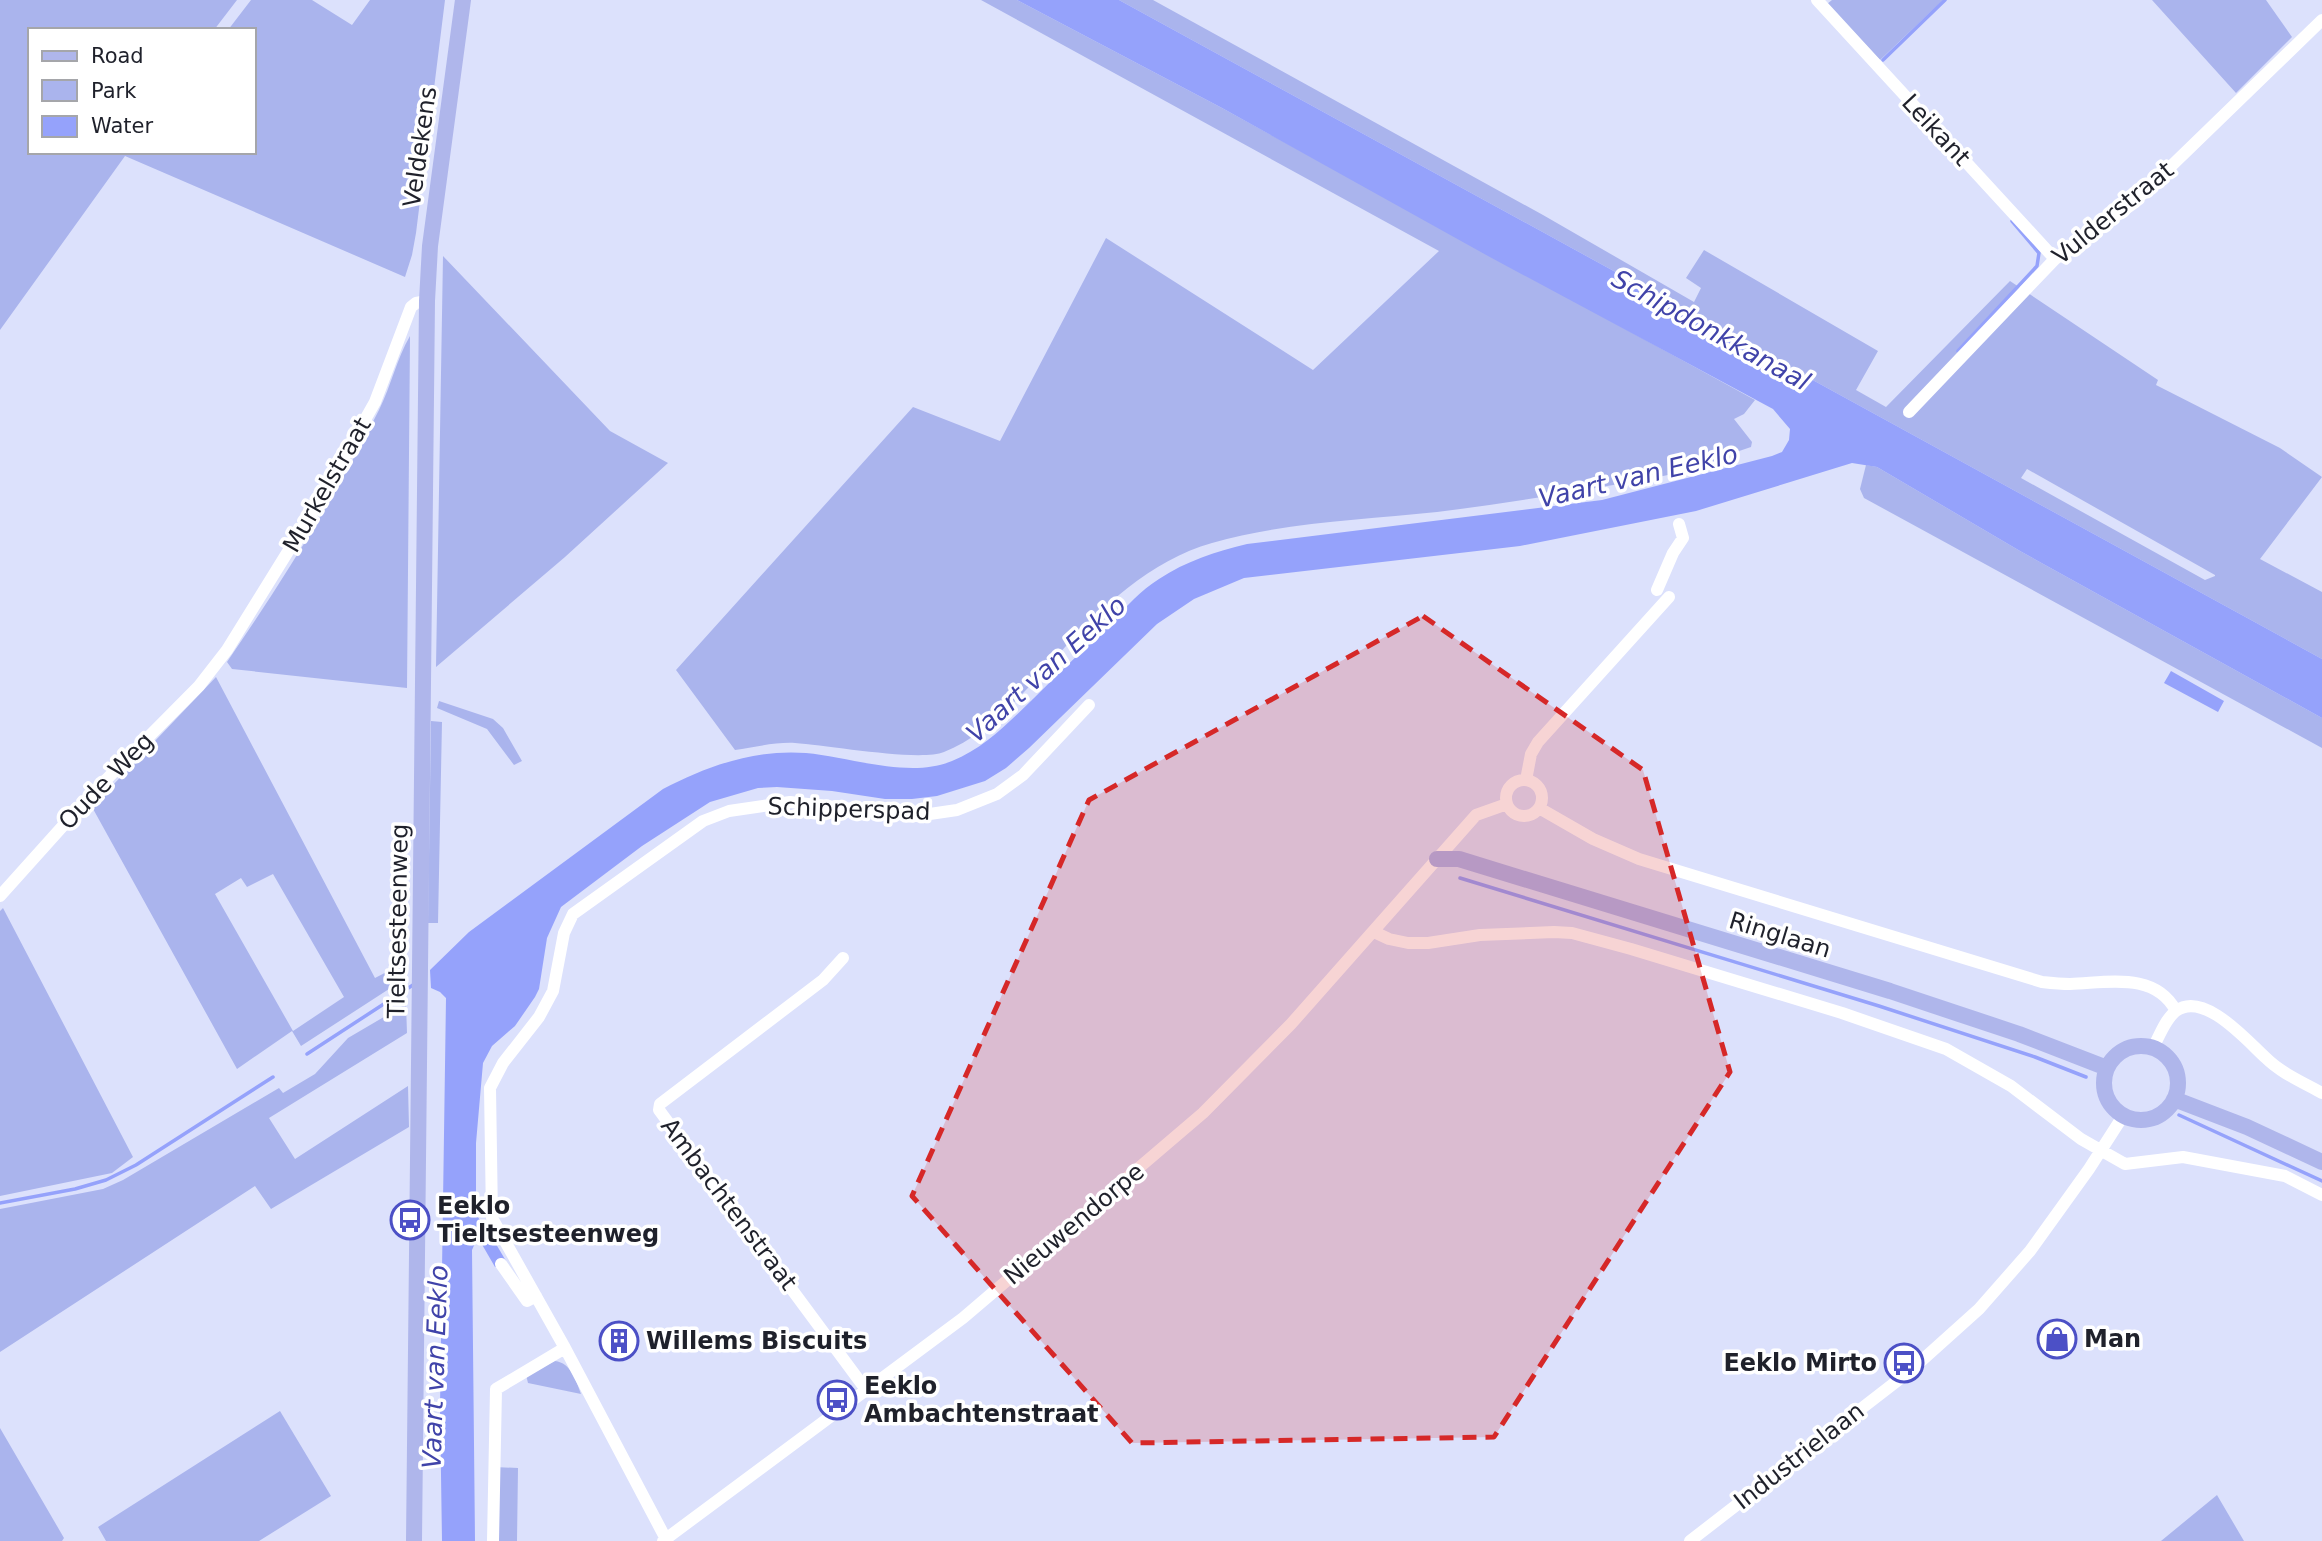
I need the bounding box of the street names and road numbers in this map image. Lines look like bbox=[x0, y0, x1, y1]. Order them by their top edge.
street label: Veldekens bbox=[398, 85, 442, 209]
street label: Leikant bbox=[1896, 89, 1976, 171]
street label: Vulderstraat bbox=[2047, 156, 2179, 270]
street label: Murkelstraat bbox=[277, 413, 377, 557]
street label: Oude Weg bbox=[53, 727, 159, 835]
street label: Schipperspad bbox=[767, 792, 931, 826]
street label: Tieltsesteenweg bbox=[382, 823, 414, 1020]
street label: Ringlaan bbox=[1726, 906, 1834, 964]
street label: Ambachtenstraat bbox=[655, 1112, 803, 1296]
street label: Nieuwendorpe bbox=[998, 1157, 1150, 1291]
street label: Industrielaan bbox=[1728, 1397, 1870, 1515]

